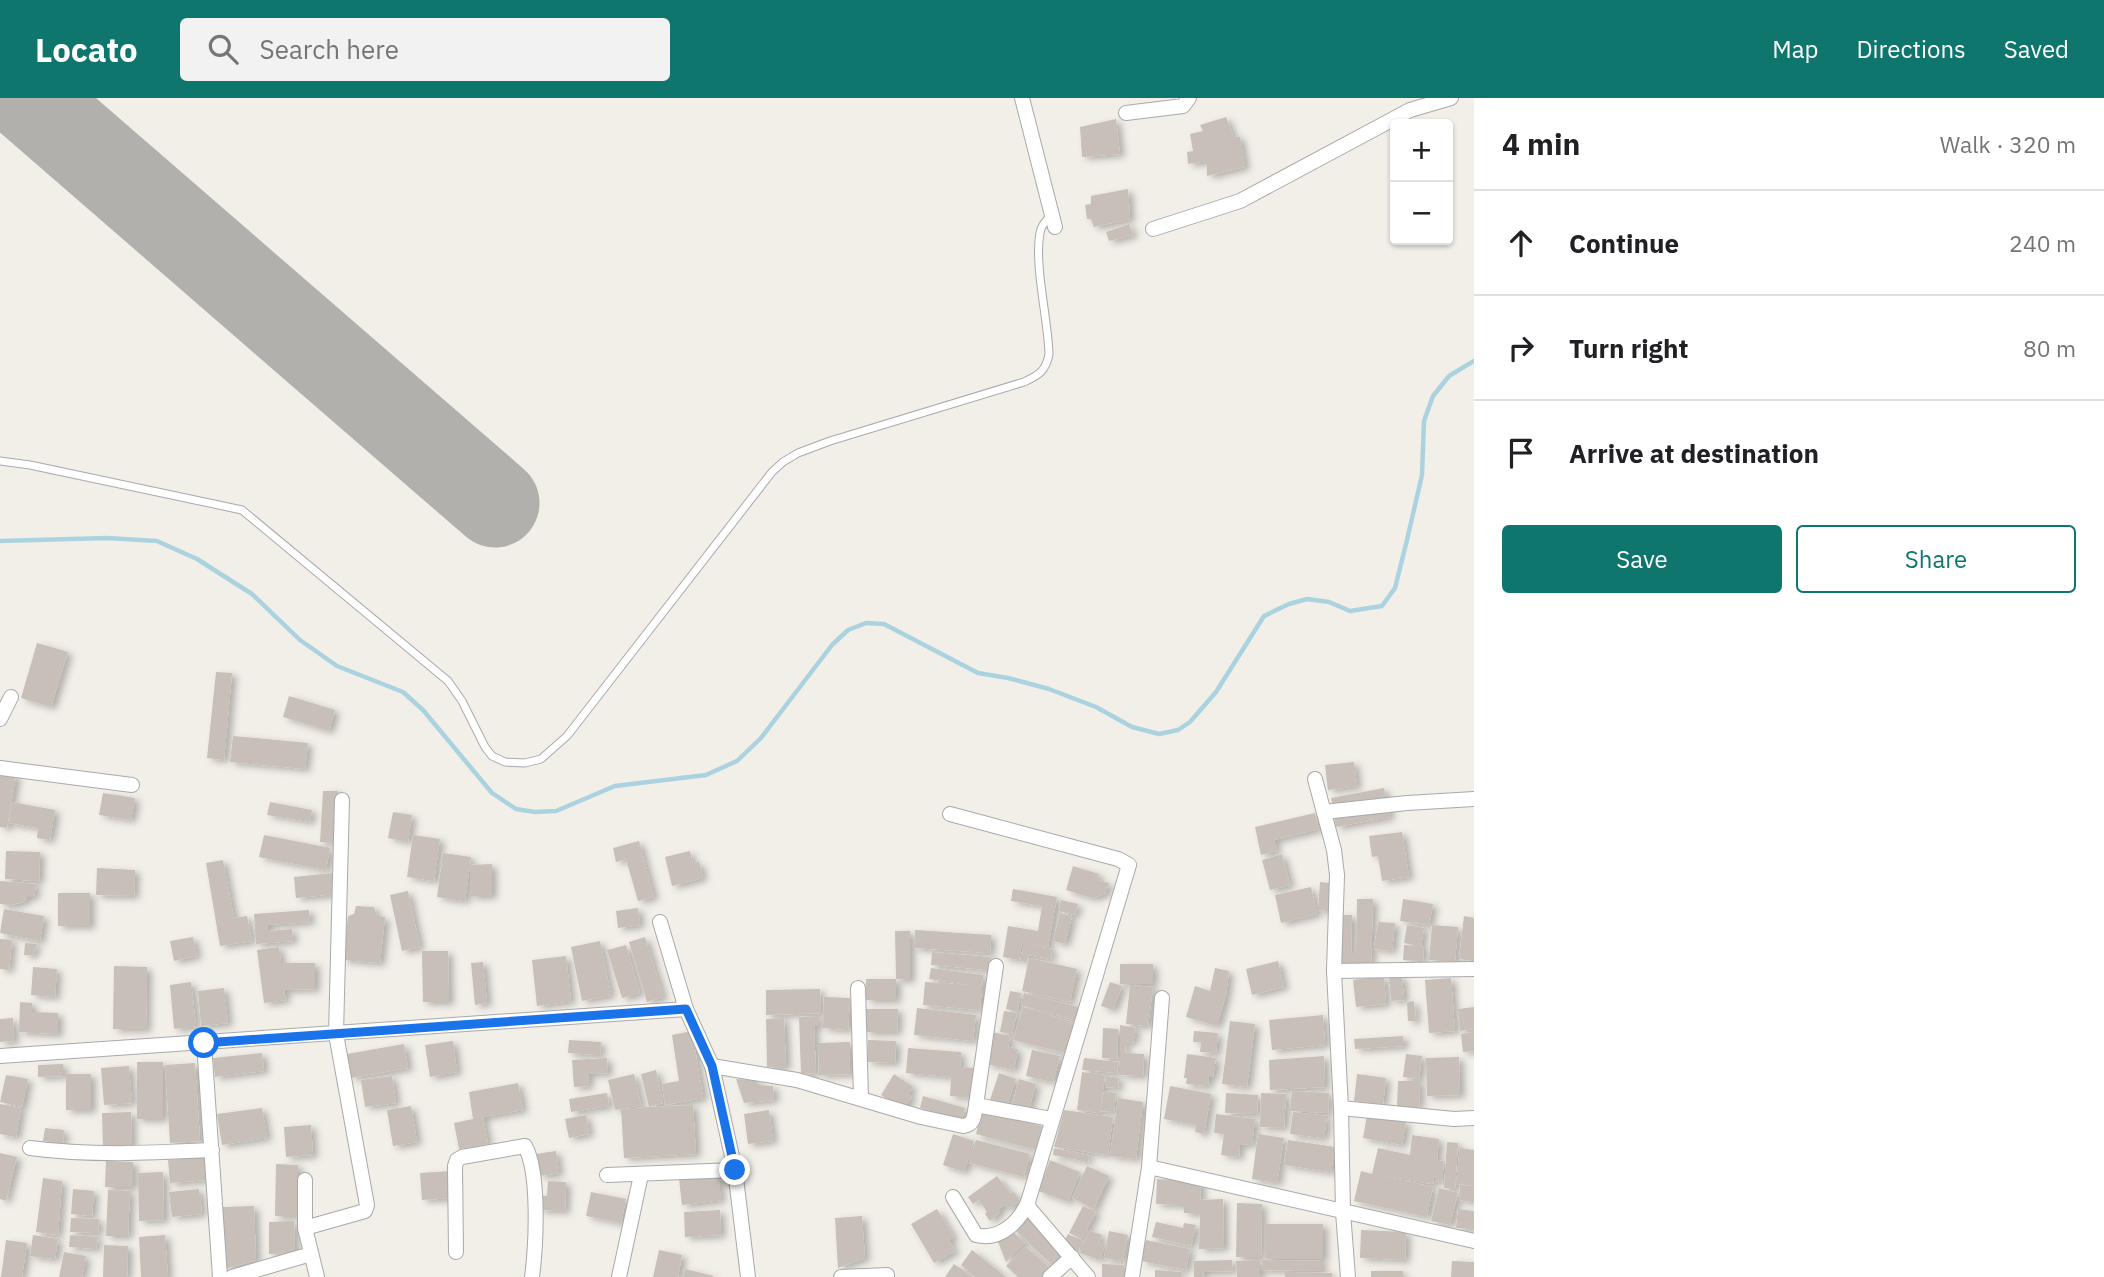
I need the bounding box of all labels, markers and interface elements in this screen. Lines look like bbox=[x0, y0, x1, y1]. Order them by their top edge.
search box bbox=[180, 18, 670, 81]
text: Locato bbox=[35, 28, 138, 71]
icon: search bbox=[204, 30, 242, 68]
text: Search here bbox=[260, 32, 399, 66]
text: Map bbox=[1772, 33, 1818, 65]
text: Directions bbox=[1856, 33, 1966, 65]
text: Saved bbox=[2004, 33, 2069, 65]
map controls bbox=[1390, 119, 1453, 245]
button: + bbox=[1390, 119, 1453, 182]
text: 4 min bbox=[1502, 124, 1580, 163]
text: Walk · 320 m bbox=[1940, 129, 2076, 159]
button: − bbox=[1390, 182, 1453, 245]
icon: ahead bbox=[1502, 224, 1540, 262]
text: Continue bbox=[1569, 226, 1679, 260]
text: 240 m bbox=[2009, 228, 2076, 258]
icon: right bbox=[1502, 329, 1540, 367]
text: Turn right bbox=[1569, 331, 1688, 365]
text: 80 m bbox=[2023, 333, 2076, 363]
icon: arrive bbox=[1502, 434, 1540, 472]
text: Arrive at destination bbox=[1569, 436, 1819, 470]
button: Save bbox=[1502, 525, 1782, 593]
button: Share bbox=[1796, 525, 2076, 593]
route start bbox=[188, 1027, 219, 1058]
route end bbox=[719, 1154, 750, 1185]

